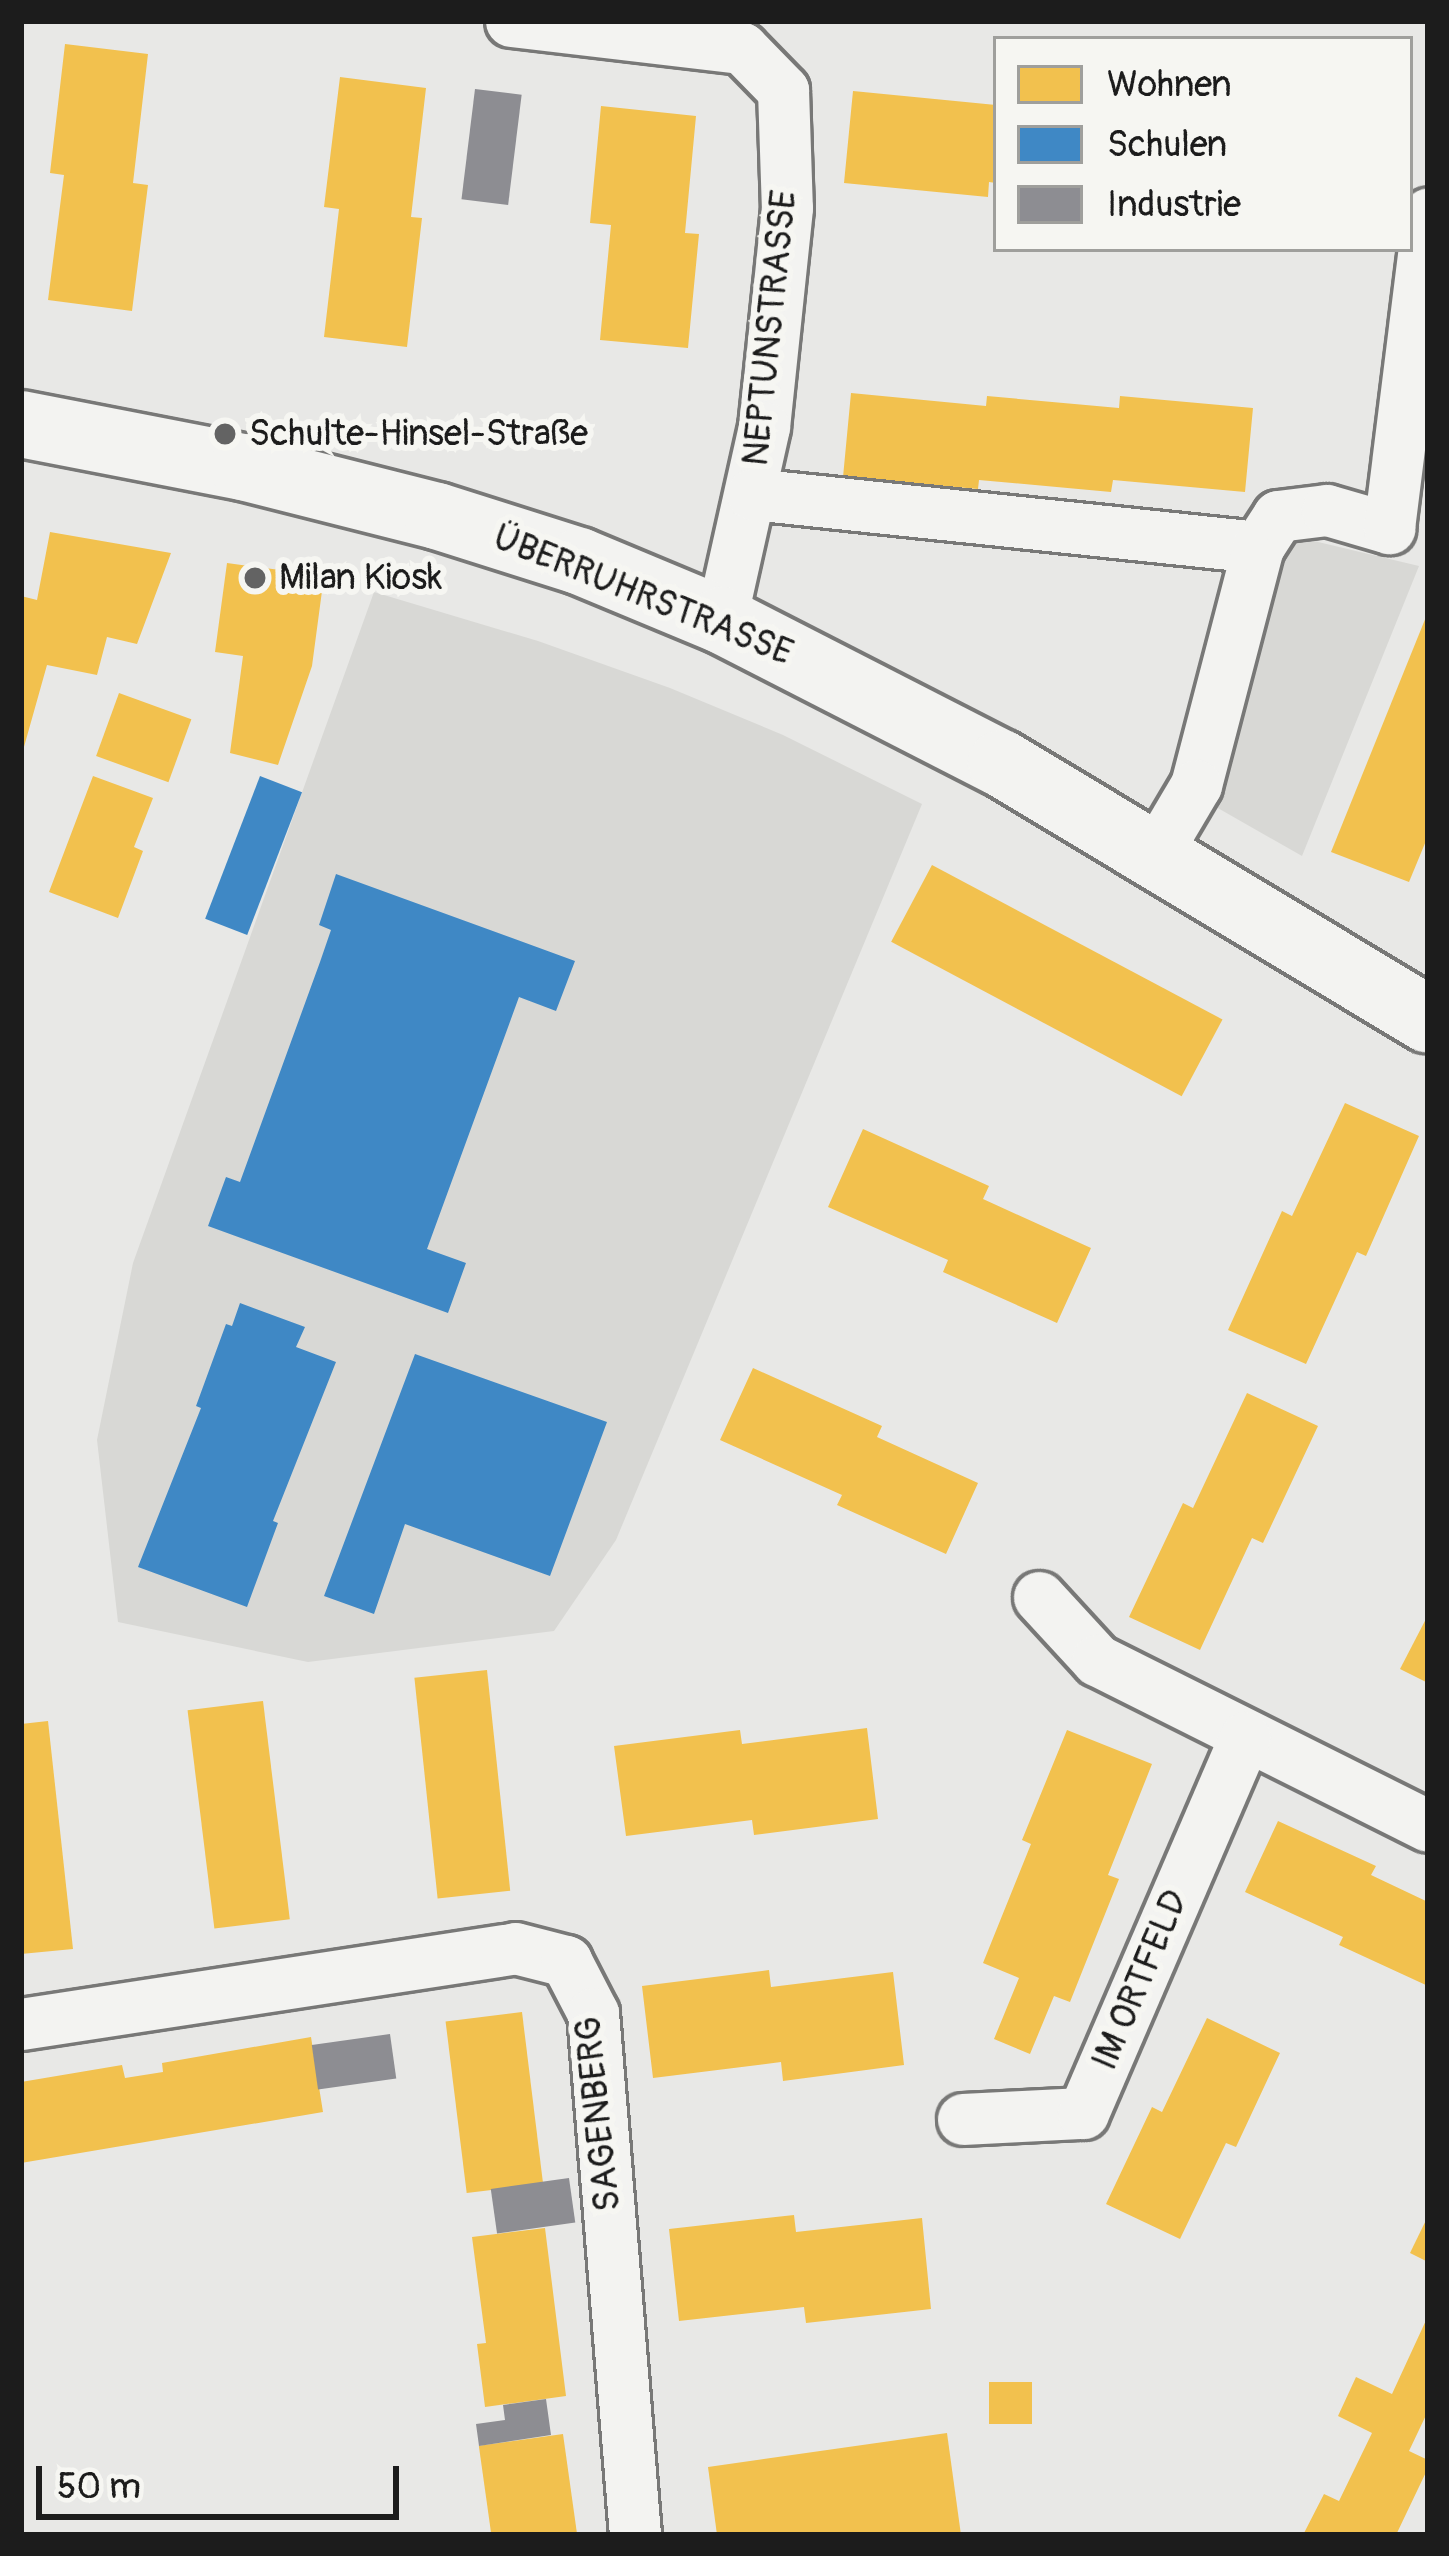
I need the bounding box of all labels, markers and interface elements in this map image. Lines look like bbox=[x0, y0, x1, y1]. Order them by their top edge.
legend bbox=[993, 36, 1413, 252]
text: Wohnen bbox=[1107, 62, 1232, 107]
text: Schulen bbox=[1107, 122, 1227, 167]
text: Industrie bbox=[1107, 182, 1241, 227]
street label: NEPTUNSTRASSE bbox=[734, 188, 806, 468]
place label: Schulte-Hinsel-Straße bbox=[249, 412, 588, 456]
marker: Schulte-Hinsel-Straße bbox=[212, 421, 238, 447]
street label: ÜBERRUHRSTRASSE bbox=[487, 515, 799, 675]
place label: Milan Kiosk bbox=[279, 556, 442, 600]
marker: Milan Kiosk bbox=[242, 565, 268, 591]
street label: IM ORTFELD bbox=[1083, 1884, 1197, 2076]
street label: SAGENBERG bbox=[566, 2014, 630, 2214]
scale bar bbox=[42, 2442, 405, 2516]
text: 50 m bbox=[57, 2464, 141, 2509]

